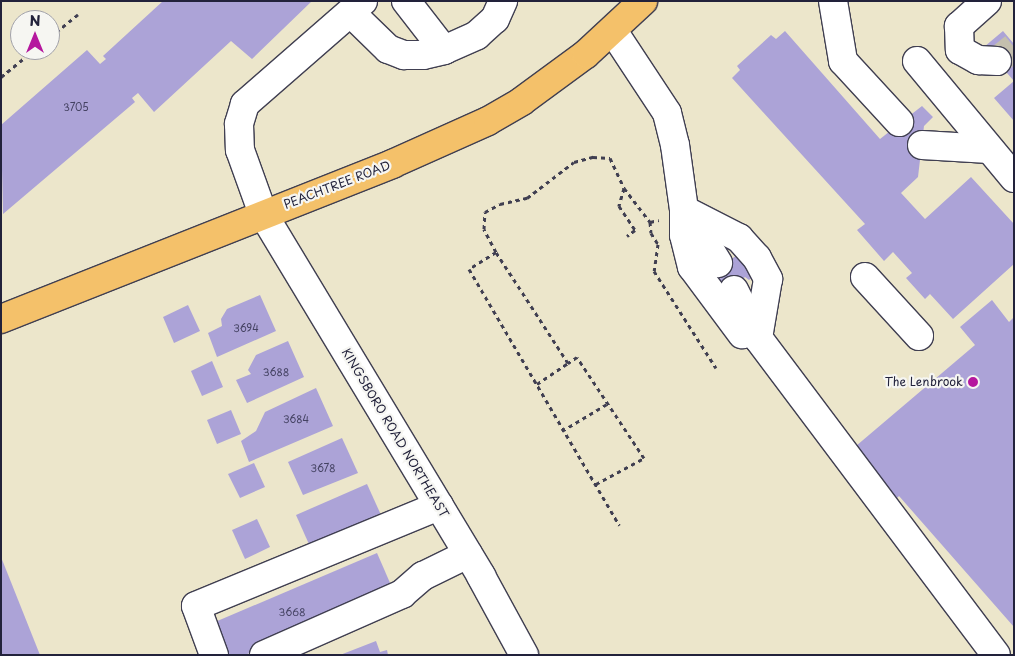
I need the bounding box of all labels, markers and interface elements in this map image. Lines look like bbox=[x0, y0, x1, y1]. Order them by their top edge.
north arrow bbox=[10, 10, 60, 60]
text: N bbox=[29, 10, 41, 31]
house number: 3705 bbox=[63, 101, 89, 113]
street label: PEACHTREE ROAD bbox=[281, 158, 393, 212]
house number: 3694 bbox=[233, 322, 259, 334]
street label: KINGSBORO ROAD NORTHEAST bbox=[338, 345, 452, 521]
house number: 3688 bbox=[263, 366, 289, 378]
place label: The Lenbrook bbox=[885, 375, 963, 389]
marker: The Lenbrook bbox=[967, 376, 979, 388]
house number: 3684 bbox=[283, 413, 309, 425]
house number: 3678 bbox=[311, 462, 335, 474]
house number: 3668 bbox=[278, 606, 306, 618]

